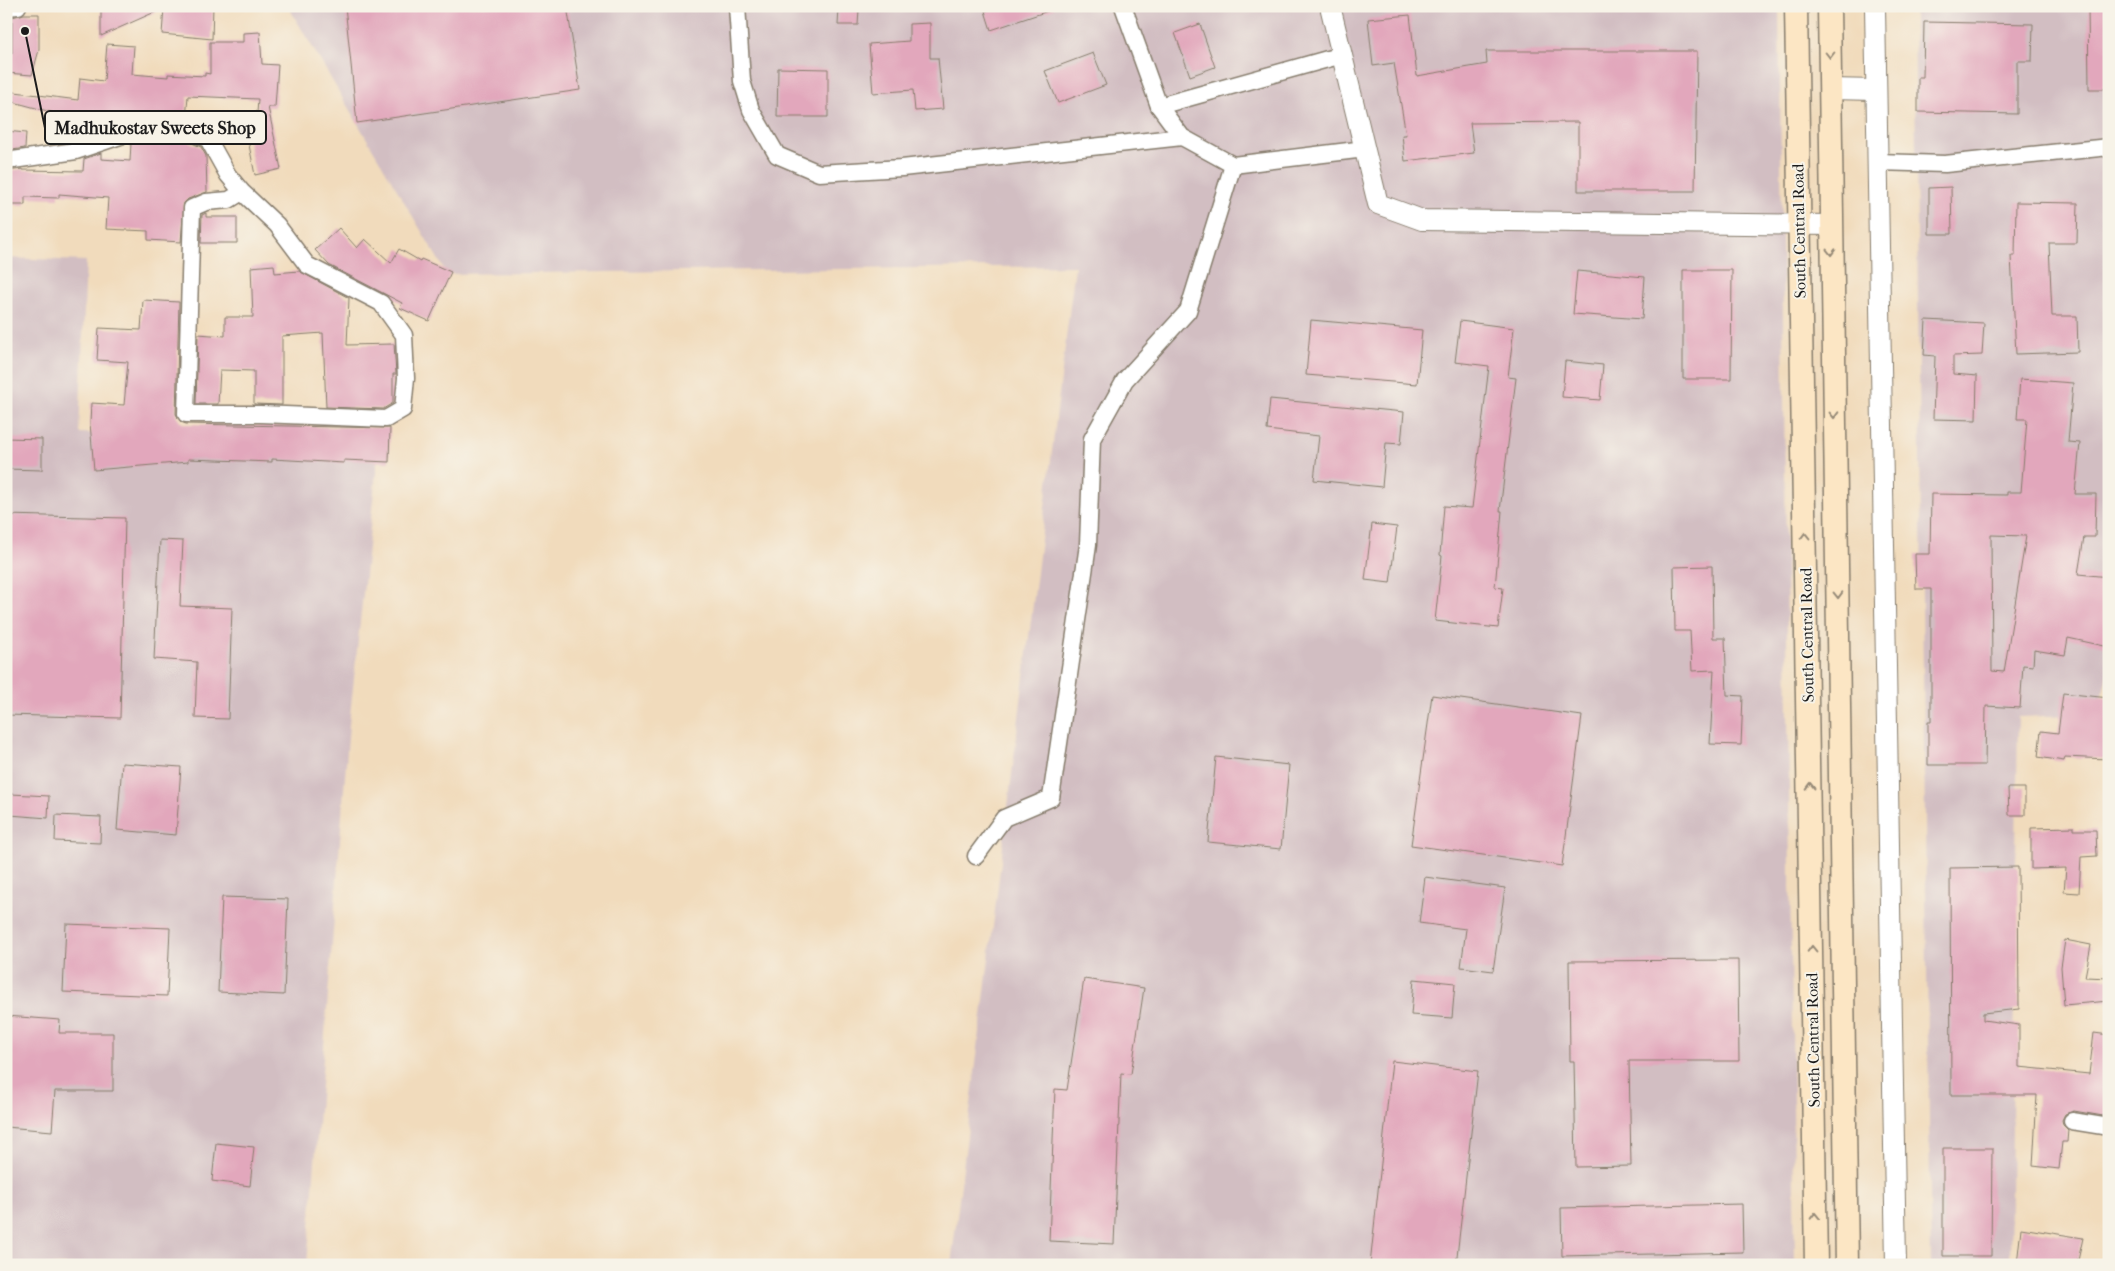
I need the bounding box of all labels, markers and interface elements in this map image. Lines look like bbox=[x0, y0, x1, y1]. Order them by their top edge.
one-way arrow bbox=[1824, 51, 1835, 59]
callout: Madhukostav Sweets Shop bbox=[45, 111, 266, 144]
text: Madhukostav Sweets Shop bbox=[53, 118, 256, 139]
street label: South Central Road bbox=[1788, 163, 1810, 298]
one-way arrow bbox=[1826, 249, 1837, 257]
one-way arrow bbox=[1829, 412, 1839, 419]
one-way arrow bbox=[1800, 532, 1810, 540]
street label: South Central Road bbox=[1796, 567, 1818, 702]
one-way arrow bbox=[1832, 591, 1843, 599]
one-way arrow bbox=[1805, 782, 1815, 790]
one-way arrow bbox=[1807, 944, 1817, 952]
street label: South Central Road bbox=[1802, 972, 1824, 1107]
one-way arrow bbox=[1810, 1212, 1821, 1220]

